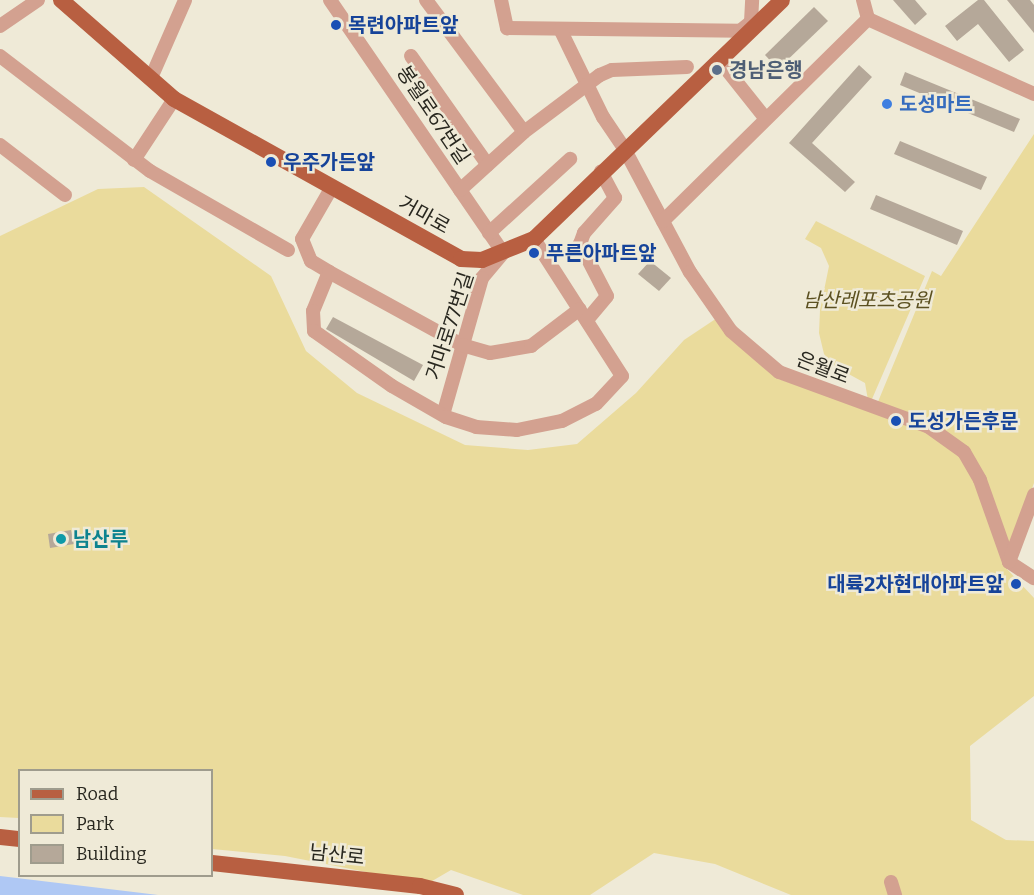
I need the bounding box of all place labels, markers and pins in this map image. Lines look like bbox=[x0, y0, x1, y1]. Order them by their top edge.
place label: 목련아파트앞 bbox=[348, 13, 458, 37]
marker: 목련아파트앞 bbox=[329, 18, 343, 32]
place label: 경남은행 bbox=[729, 58, 803, 82]
marker: 경남은행 bbox=[710, 63, 724, 77]
place label: 도성마트 bbox=[899, 92, 973, 116]
marker: 도성마트 bbox=[880, 97, 894, 111]
place label: 우주가든앞 bbox=[283, 150, 375, 174]
marker: 우주가든앞 bbox=[264, 155, 278, 169]
place label: 푸른아파트앞 bbox=[546, 241, 656, 265]
marker: 푸른아파트앞 bbox=[527, 246, 541, 260]
place label: 도성가든후문 bbox=[908, 409, 1018, 433]
marker: 도성가든후문 bbox=[889, 414, 903, 428]
place label: 남산루 bbox=[73, 527, 128, 551]
marker: 남산루 bbox=[54, 532, 68, 546]
place label: 대륙2차현대아파트앞 bbox=[827, 572, 1004, 596]
marker: 대륙2차현대아파트앞 bbox=[1009, 577, 1023, 591]

